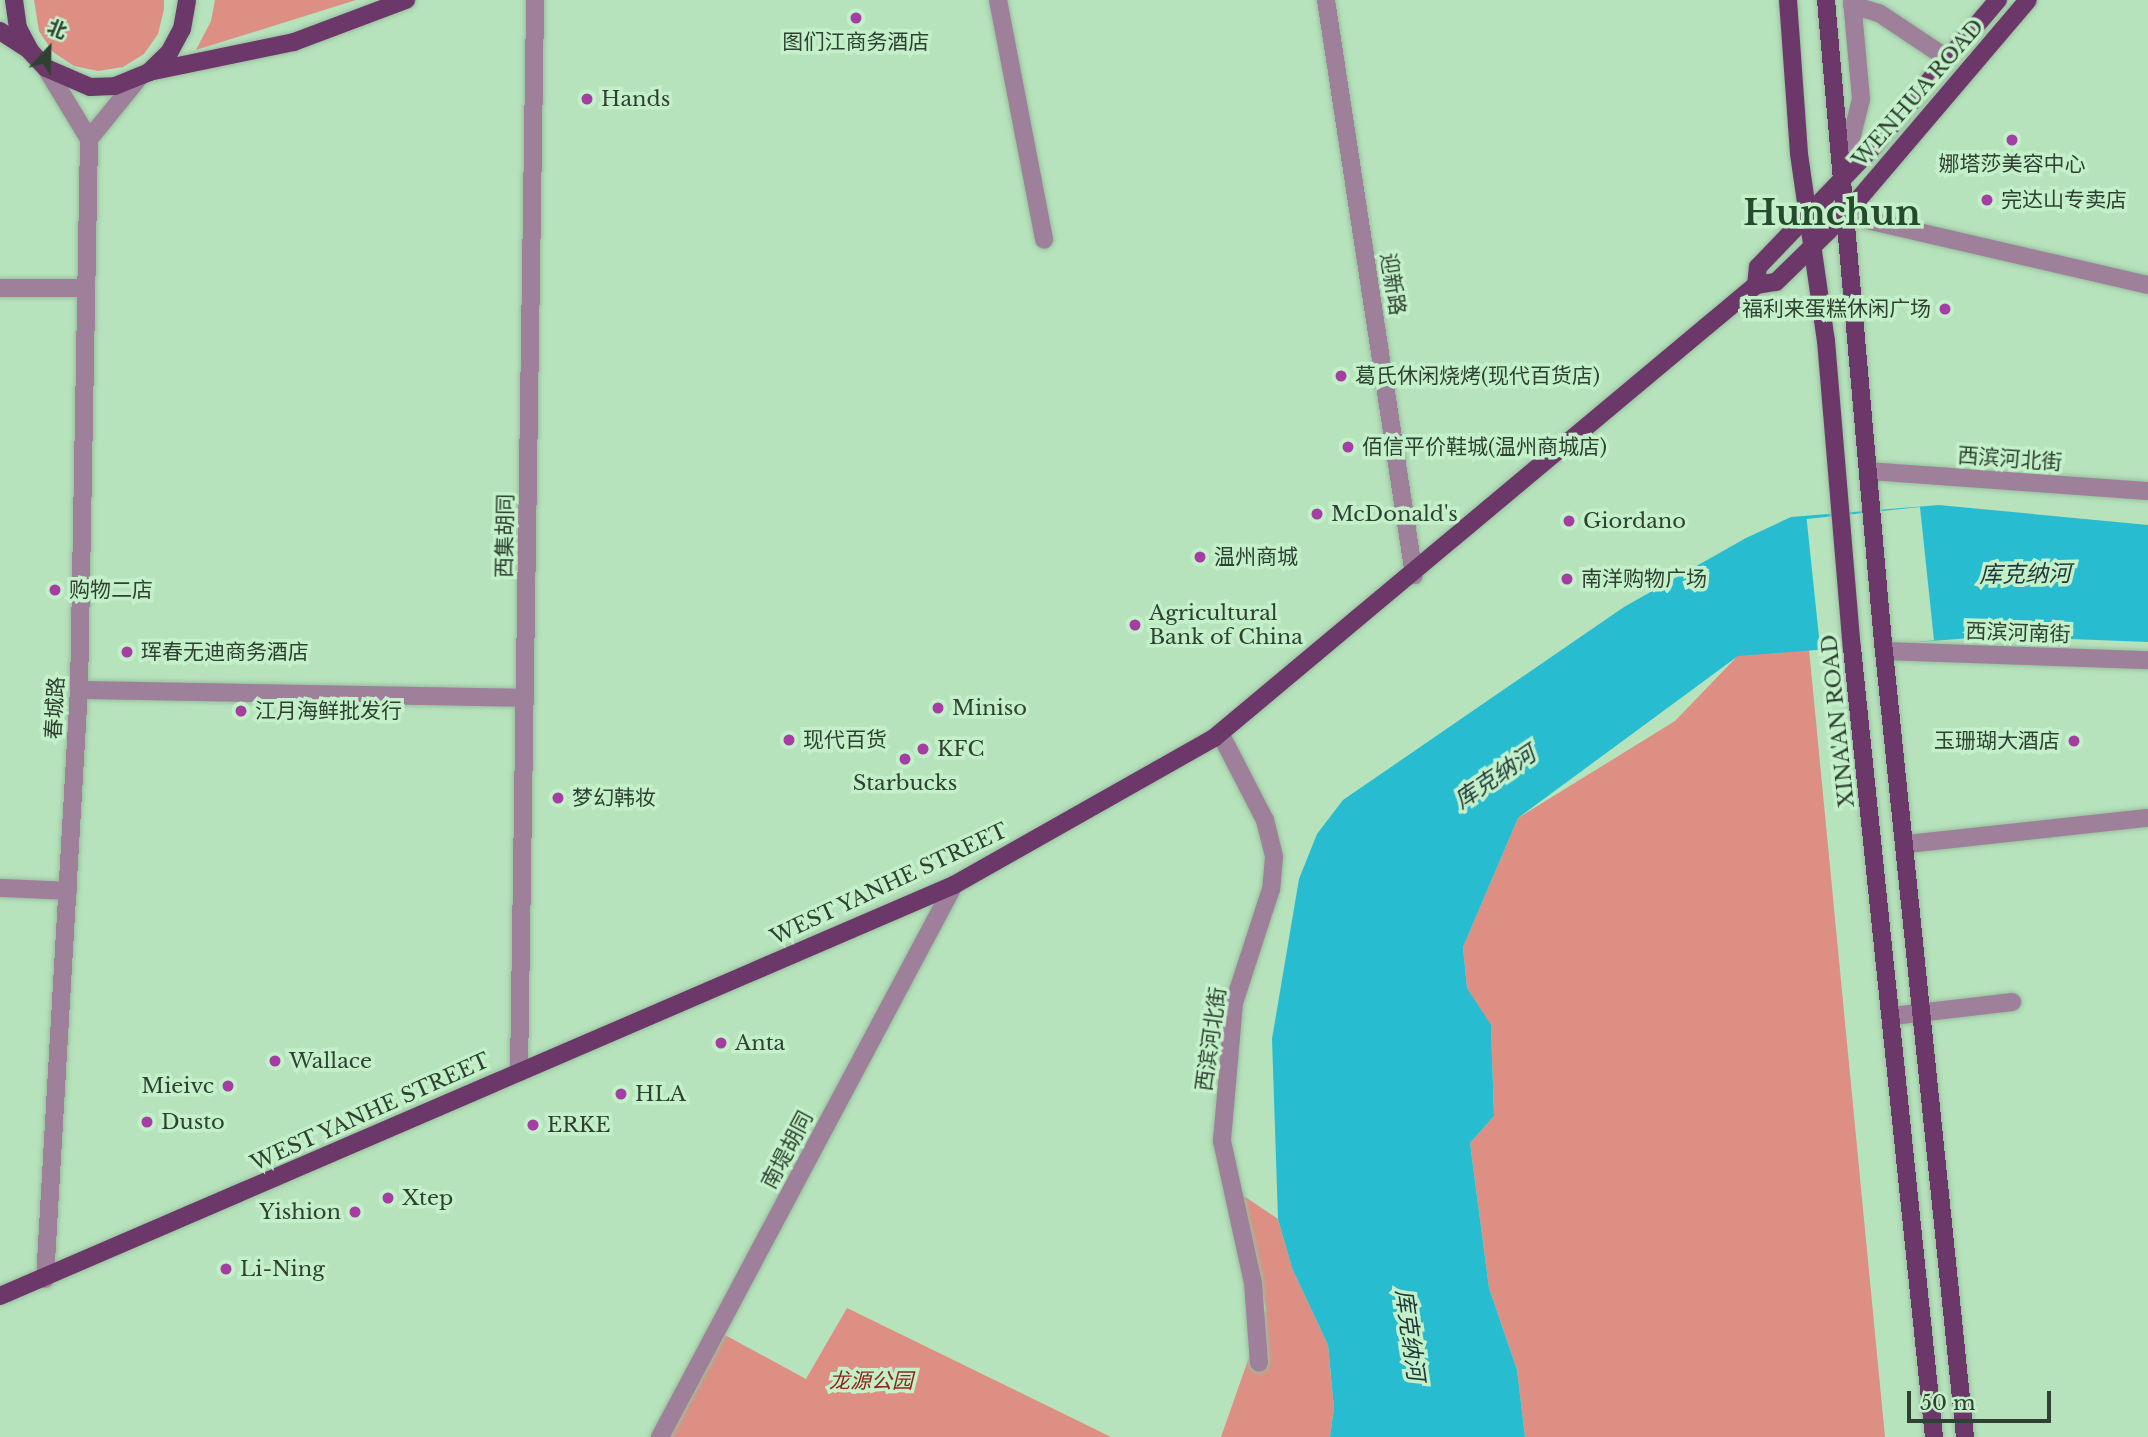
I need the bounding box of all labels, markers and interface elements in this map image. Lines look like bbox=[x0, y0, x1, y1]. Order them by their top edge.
marker: 图们江商务酒店 bbox=[848, 10, 864, 26]
north arrow bbox=[14, 14, 84, 84]
street label: WENHUA ROAD bbox=[1847, 14, 1989, 172]
text: 北 bbox=[44, 15, 70, 43]
place label: 图们江商务酒店 bbox=[783, 29, 929, 55]
place label: Hands bbox=[601, 86, 670, 112]
marker: Hands bbox=[579, 91, 595, 107]
marker: 娜塔莎美容中心 bbox=[2004, 132, 2020, 148]
place label: 娜塔莎美容中心 bbox=[1939, 151, 2085, 177]
place label: 完达山专卖店 bbox=[2001, 187, 2127, 213]
district label: Hunchun bbox=[1743, 192, 1921, 234]
marker: 完达山专卖店 bbox=[1979, 192, 1995, 208]
street label: 迎新路 bbox=[1376, 251, 1410, 317]
place label: 福利来蛋糕休闲广场 bbox=[1742, 296, 1931, 322]
marker: 福利来蛋糕休闲广场 bbox=[1937, 301, 1953, 317]
place label: 葛氏休闲烧烤(现代百货店) bbox=[1355, 363, 1600, 389]
marker: 葛氏休闲烧烤(现代百货店) bbox=[1333, 368, 1349, 384]
place label: 佰信平价鞋城(温州商城店) bbox=[1362, 434, 1607, 460]
marker: 佰信平价鞋城(温州商城店) bbox=[1340, 439, 1356, 455]
street label: 西滨河北街 bbox=[1957, 443, 2063, 475]
street label: 西集胡同 bbox=[492, 494, 518, 578]
place label: McDonald's bbox=[1331, 501, 1458, 527]
marker: McDonald's bbox=[1309, 506, 1325, 522]
place label: Giordano bbox=[1583, 508, 1686, 534]
marker: Giordano bbox=[1561, 513, 1577, 529]
place label: 温州商城 bbox=[1214, 544, 1298, 570]
marker: 温州商城 bbox=[1192, 549, 1208, 565]
water label: 库克纳河 bbox=[1979, 559, 2071, 589]
place label: 南洋购物广场 bbox=[1581, 566, 1707, 592]
marker: 南洋购物广场 bbox=[1559, 571, 1575, 587]
place label: 购物二店 bbox=[69, 577, 153, 603]
marker: 购物二店 bbox=[47, 582, 63, 598]
place label: Agricultural Bank of China bbox=[1149, 600, 1303, 650]
marker: Agricultural Bank of China bbox=[1127, 617, 1143, 633]
street label: 西滨河南街 bbox=[1965, 619, 2071, 647]
street label: XINA'AN ROAD bbox=[1816, 633, 1860, 809]
place label: 珲春无迪商务酒店 bbox=[141, 639, 309, 665]
marker: 珲春无迪商务酒店 bbox=[119, 644, 135, 660]
street label: 春城路 bbox=[41, 676, 69, 740]
place label: Miniso bbox=[952, 695, 1027, 721]
place label: 江月海鲜批发行 bbox=[255, 698, 402, 724]
marker: Miniso bbox=[930, 700, 946, 716]
marker: 江月海鲜批发行 bbox=[233, 703, 249, 719]
place label: 现代百货 bbox=[803, 727, 887, 753]
place label: 玉珊瑚大酒店 bbox=[1934, 728, 2060, 754]
marker: 现代百货 bbox=[781, 732, 797, 748]
marker: 玉珊瑚大酒店 bbox=[2066, 733, 2082, 749]
place label: KFC bbox=[937, 736, 984, 762]
water label: 库克纳河 bbox=[1449, 740, 1541, 814]
marker: KFC bbox=[915, 741, 931, 757]
marker: Starbucks bbox=[897, 751, 913, 767]
place label: Starbucks bbox=[853, 770, 957, 796]
place label: 梦幻韩妆 bbox=[572, 785, 656, 811]
marker: 梦幻韩妆 bbox=[550, 790, 566, 806]
street label: WEST YANHE STREET bbox=[766, 818, 1012, 950]
street label: 西滨河北街 bbox=[1191, 985, 1231, 1093]
place label: Anta bbox=[735, 1030, 785, 1056]
marker: Anta bbox=[713, 1035, 729, 1051]
street label: WEST YANHE STREET bbox=[246, 1048, 494, 1176]
place label: Wallace bbox=[289, 1048, 372, 1074]
marker: Wallace bbox=[267, 1053, 283, 1069]
place label: Mieivc bbox=[141, 1073, 214, 1099]
marker: Mieivc bbox=[220, 1078, 236, 1094]
place label: HLA bbox=[635, 1081, 686, 1107]
marker: HLA bbox=[613, 1086, 629, 1102]
street label: 南堤胡同 bbox=[756, 1107, 818, 1193]
place label: Dusto bbox=[161, 1109, 225, 1135]
place label: ERKE bbox=[547, 1112, 610, 1138]
marker: Dusto bbox=[139, 1114, 155, 1130]
marker: ERKE bbox=[525, 1117, 541, 1133]
place label: Xtep bbox=[402, 1185, 453, 1211]
marker: Xtep bbox=[380, 1190, 396, 1206]
place label: Yishion bbox=[259, 1199, 341, 1225]
marker: Yishion bbox=[347, 1204, 363, 1220]
place label: Li-Ning bbox=[240, 1256, 325, 1282]
marker: Li-Ning bbox=[218, 1261, 234, 1277]
water label: 库克纳河 bbox=[1390, 1288, 1430, 1382]
park label: 龙源公园 bbox=[829, 1368, 913, 1394]
scale bar bbox=[1910, 1378, 2054, 1422]
text: 50 m bbox=[1920, 1390, 1975, 1416]

